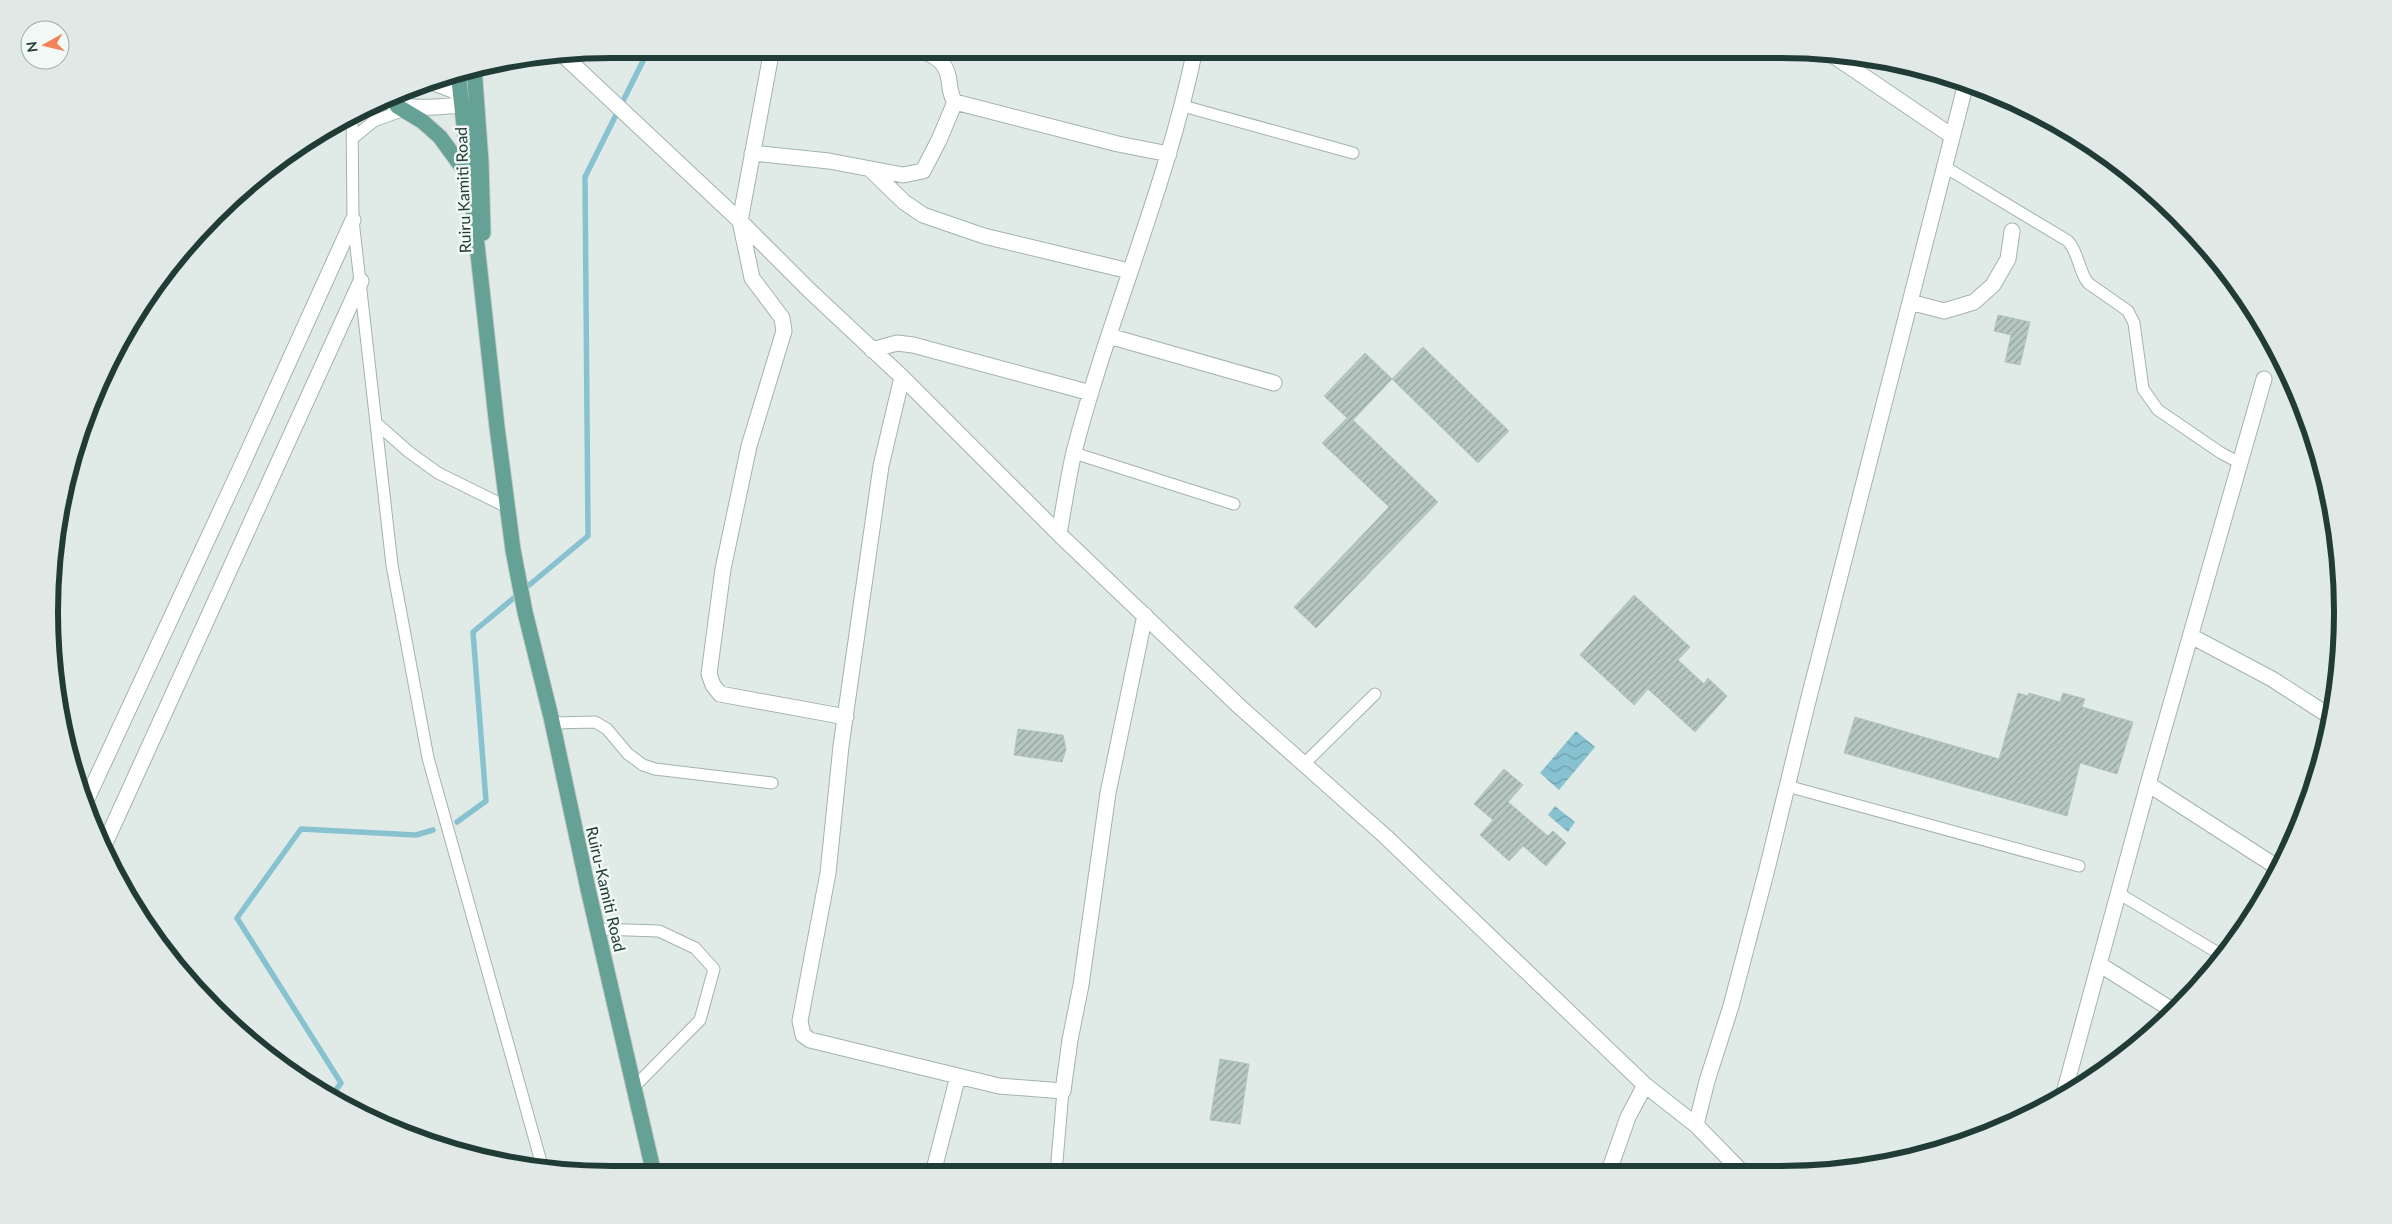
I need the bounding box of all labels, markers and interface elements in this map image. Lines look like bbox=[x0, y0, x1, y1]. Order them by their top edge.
north arrow bbox=[20, 20, 70, 70]
text: N bbox=[22, 40, 41, 53]
street label: Ruiru Kamiti Road bbox=[451, 127, 474, 253]
street label: Ruiru-Kamiti Road bbox=[583, 824, 630, 953]

